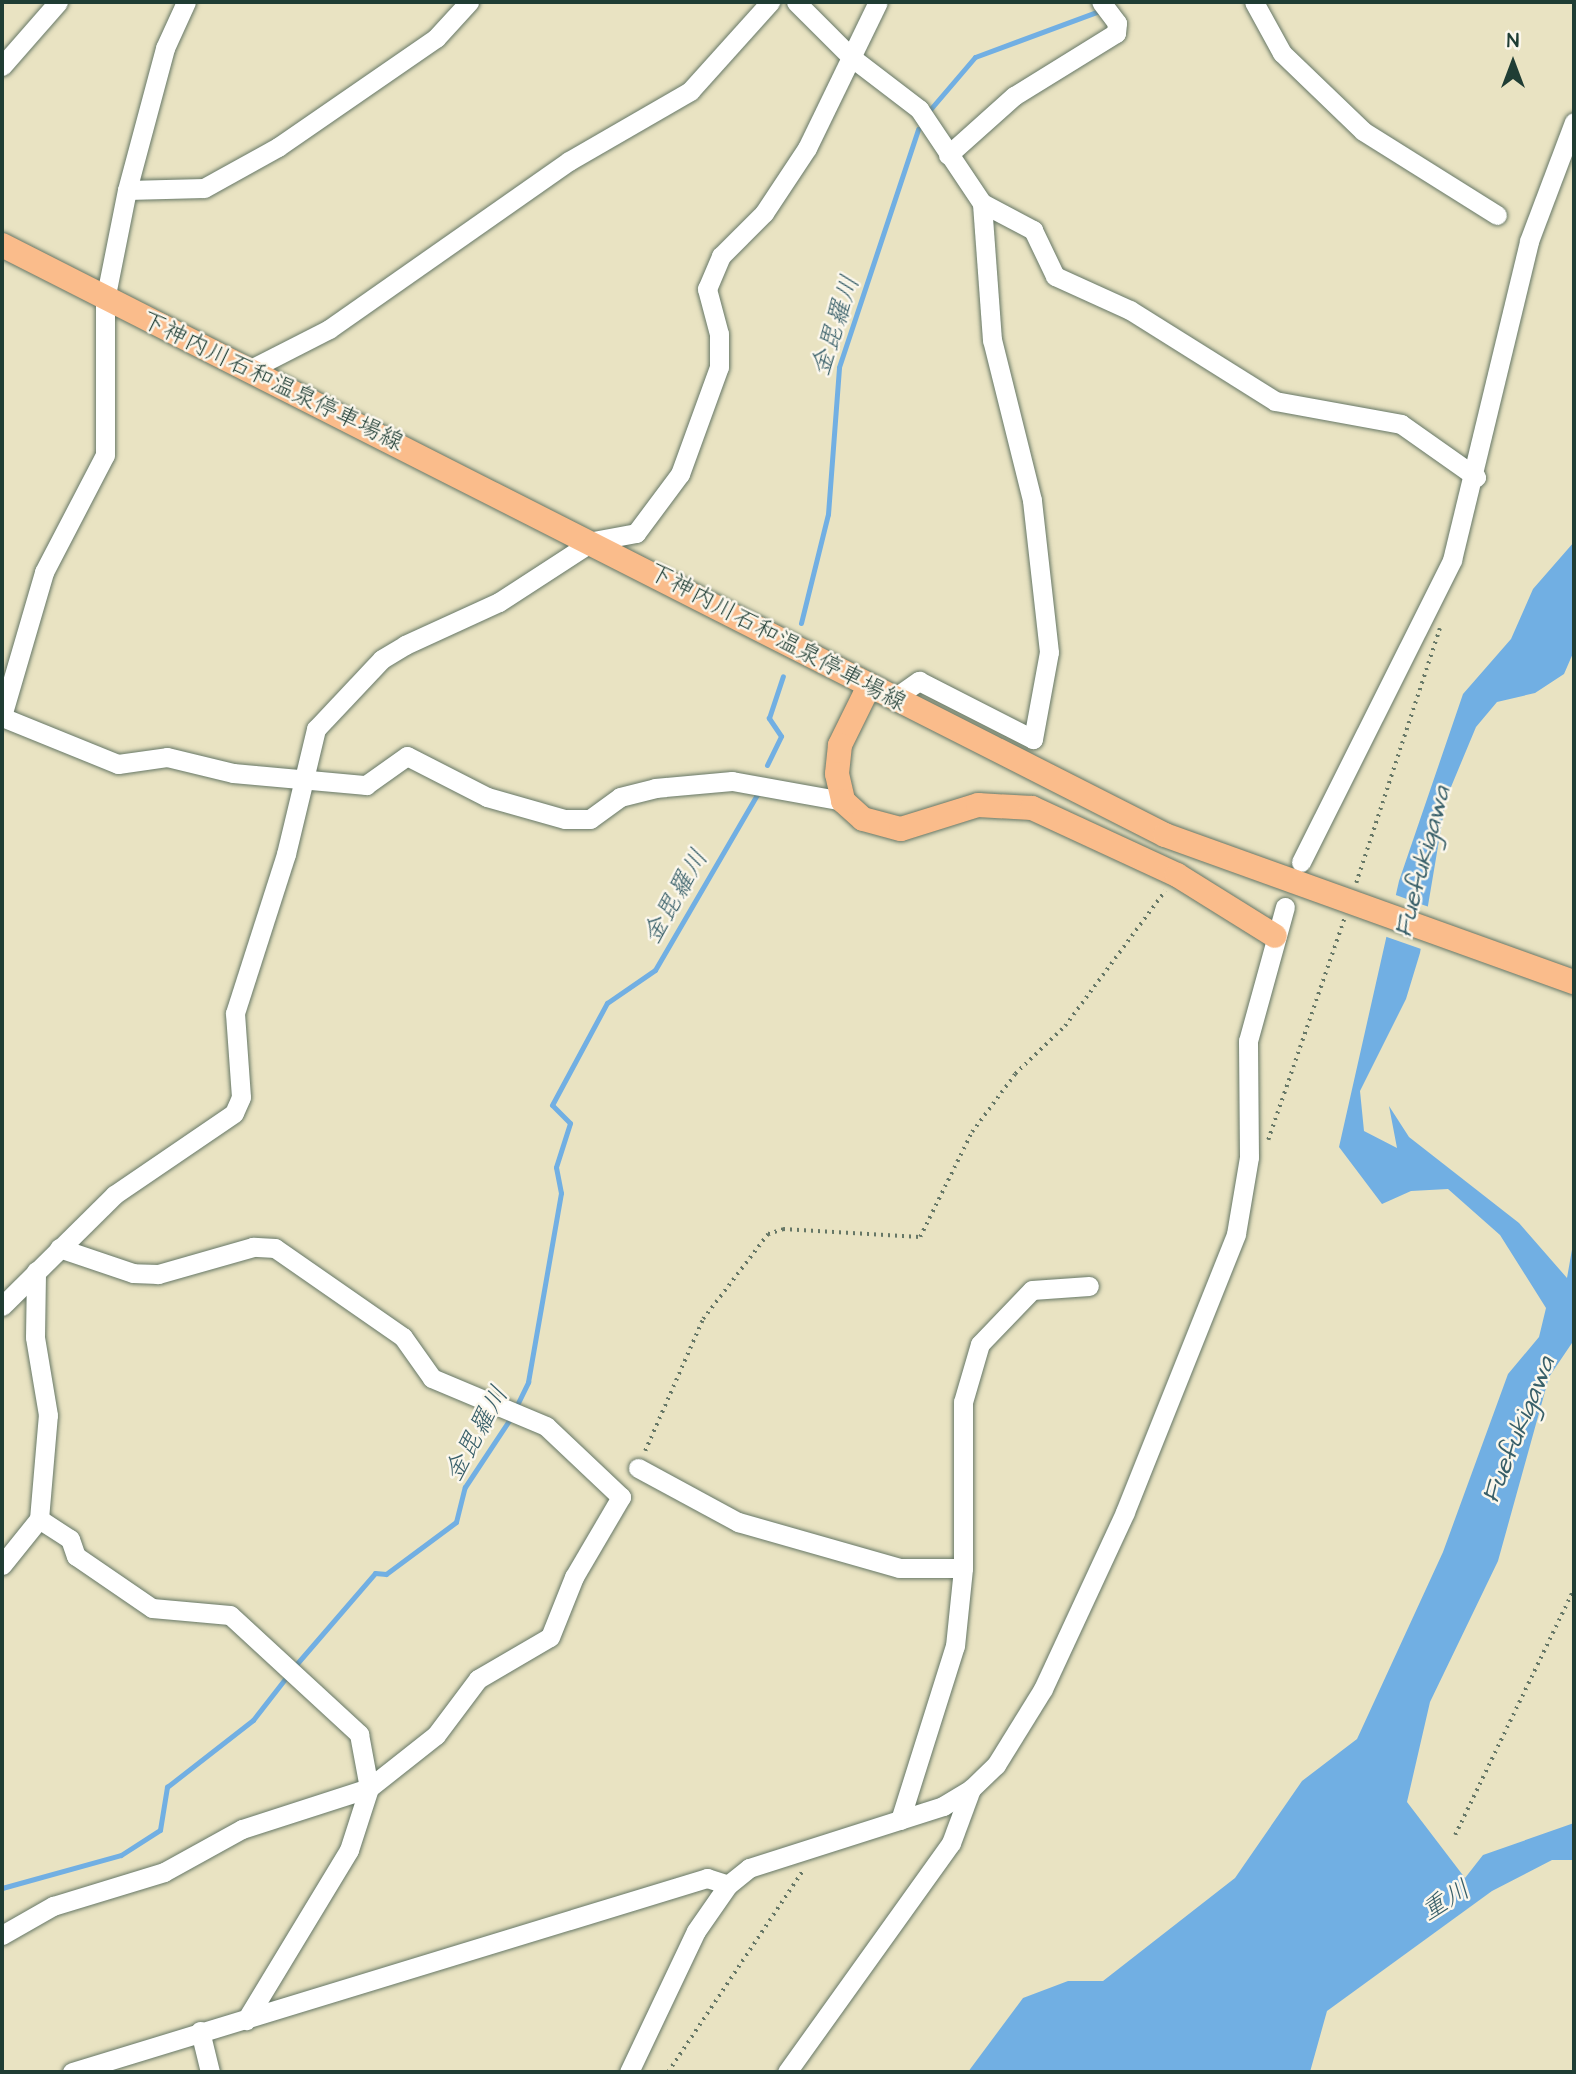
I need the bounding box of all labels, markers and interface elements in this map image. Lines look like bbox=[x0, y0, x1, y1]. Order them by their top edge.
north arrow bbox=[1478, 28, 1548, 98]
text: N bbox=[1507, 28, 1519, 55]
water label: 金毘羅川 bbox=[805, 272, 867, 380]
street label: 下神内川石和温泉停車場線 bbox=[136, 306, 408, 458]
street label: 下神内川石和温泉停車場線 bbox=[643, 558, 911, 718]
water label: Fuefukigawa bbox=[1388, 783, 1458, 941]
water label: 金毘羅川 bbox=[636, 844, 716, 950]
water label: Fuefukigawa bbox=[1476, 1352, 1562, 1508]
water label: 金毘羅川 bbox=[438, 1381, 516, 1487]
water label: 重川 bbox=[1416, 1874, 1476, 1928]

